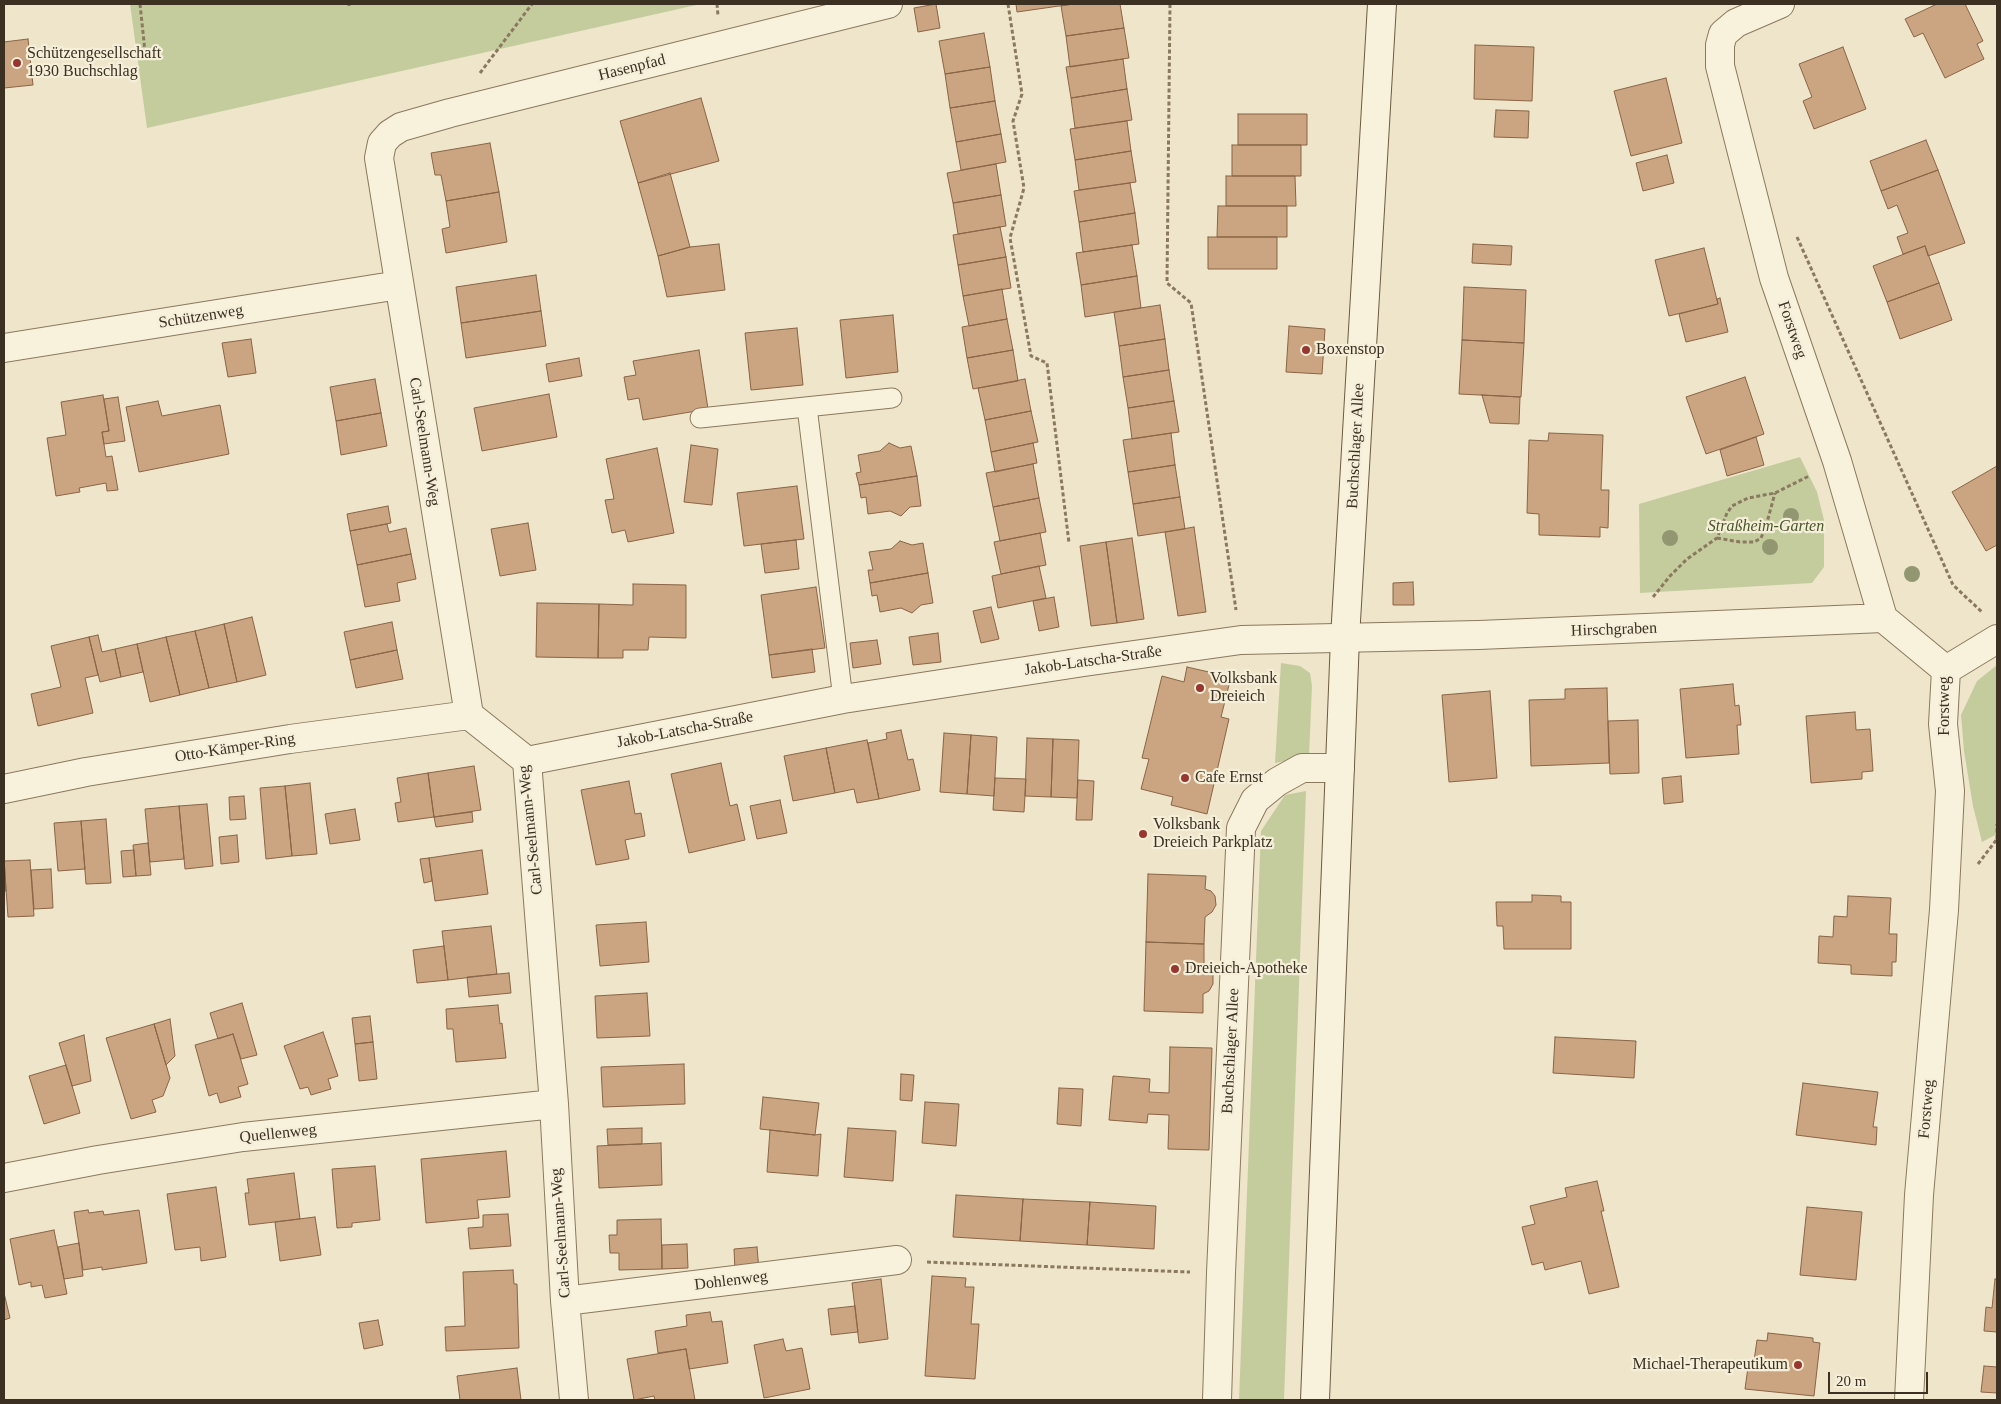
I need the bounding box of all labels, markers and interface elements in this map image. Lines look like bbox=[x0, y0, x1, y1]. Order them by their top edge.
place label: Schützengesellschaft 1930 Buchschlag bbox=[27, 44, 161, 82]
street label: Hasenpfad bbox=[596, 50, 668, 86]
marker: Schützengesellschaft 1930 Buchschlag bbox=[11, 57, 23, 69]
street label: Forstweg bbox=[1773, 299, 1811, 361]
street label: Schützenweg bbox=[157, 301, 245, 333]
place label: Boxenstop bbox=[1316, 340, 1384, 360]
marker: Boxenstop bbox=[1300, 344, 1312, 356]
street label: Carl-Seelmann-Weg bbox=[404, 376, 444, 508]
street label: Buchschlager Allee bbox=[1343, 383, 1369, 509]
park label: Straßheim-Garten bbox=[1708, 517, 1824, 537]
street label: Hirschgraben bbox=[1571, 619, 1657, 641]
street label: Jakob-Latscha-Straße bbox=[1023, 642, 1163, 680]
place label: Volksbank Dreieich bbox=[1210, 669, 1277, 707]
street label: Forstweg bbox=[1935, 676, 1955, 736]
marker: Volksbank Dreieich bbox=[1194, 682, 1206, 694]
street label: Jakob-Latscha-Straße bbox=[615, 707, 755, 753]
street label: Otto-Kämper-Ring bbox=[174, 729, 296, 767]
street label: Carl-Seelmann-Weg bbox=[515, 764, 547, 896]
place label: Cafe Ernst bbox=[1195, 768, 1263, 788]
marker: Cafe Ernst bbox=[1179, 772, 1191, 784]
place label: Volksbank Dreieich Parkplatz bbox=[1153, 815, 1272, 853]
marker: Volksbank Dreieich Parkplatz bbox=[1137, 828, 1149, 840]
place label: Dreieich-Apotheke bbox=[1185, 959, 1308, 979]
marker: Dreieich-Apotheke bbox=[1169, 963, 1181, 975]
street label: Buchschlager Allee bbox=[1218, 988, 1244, 1114]
street label: Forstweg bbox=[1915, 1078, 1939, 1140]
street label: Quellenweg bbox=[239, 1120, 317, 1148]
street label: Carl-Seelmann-Weg bbox=[547, 1167, 575, 1299]
street label: Dohlenweg bbox=[693, 1267, 769, 1295]
place label: Michael-Therapeutikum bbox=[1633, 1355, 1788, 1375]
marker: Michael-Therapeutikum bbox=[1792, 1359, 1804, 1371]
scale bar bbox=[1831, 1362, 1931, 1394]
text: 20 m bbox=[1836, 1373, 1866, 1389]

